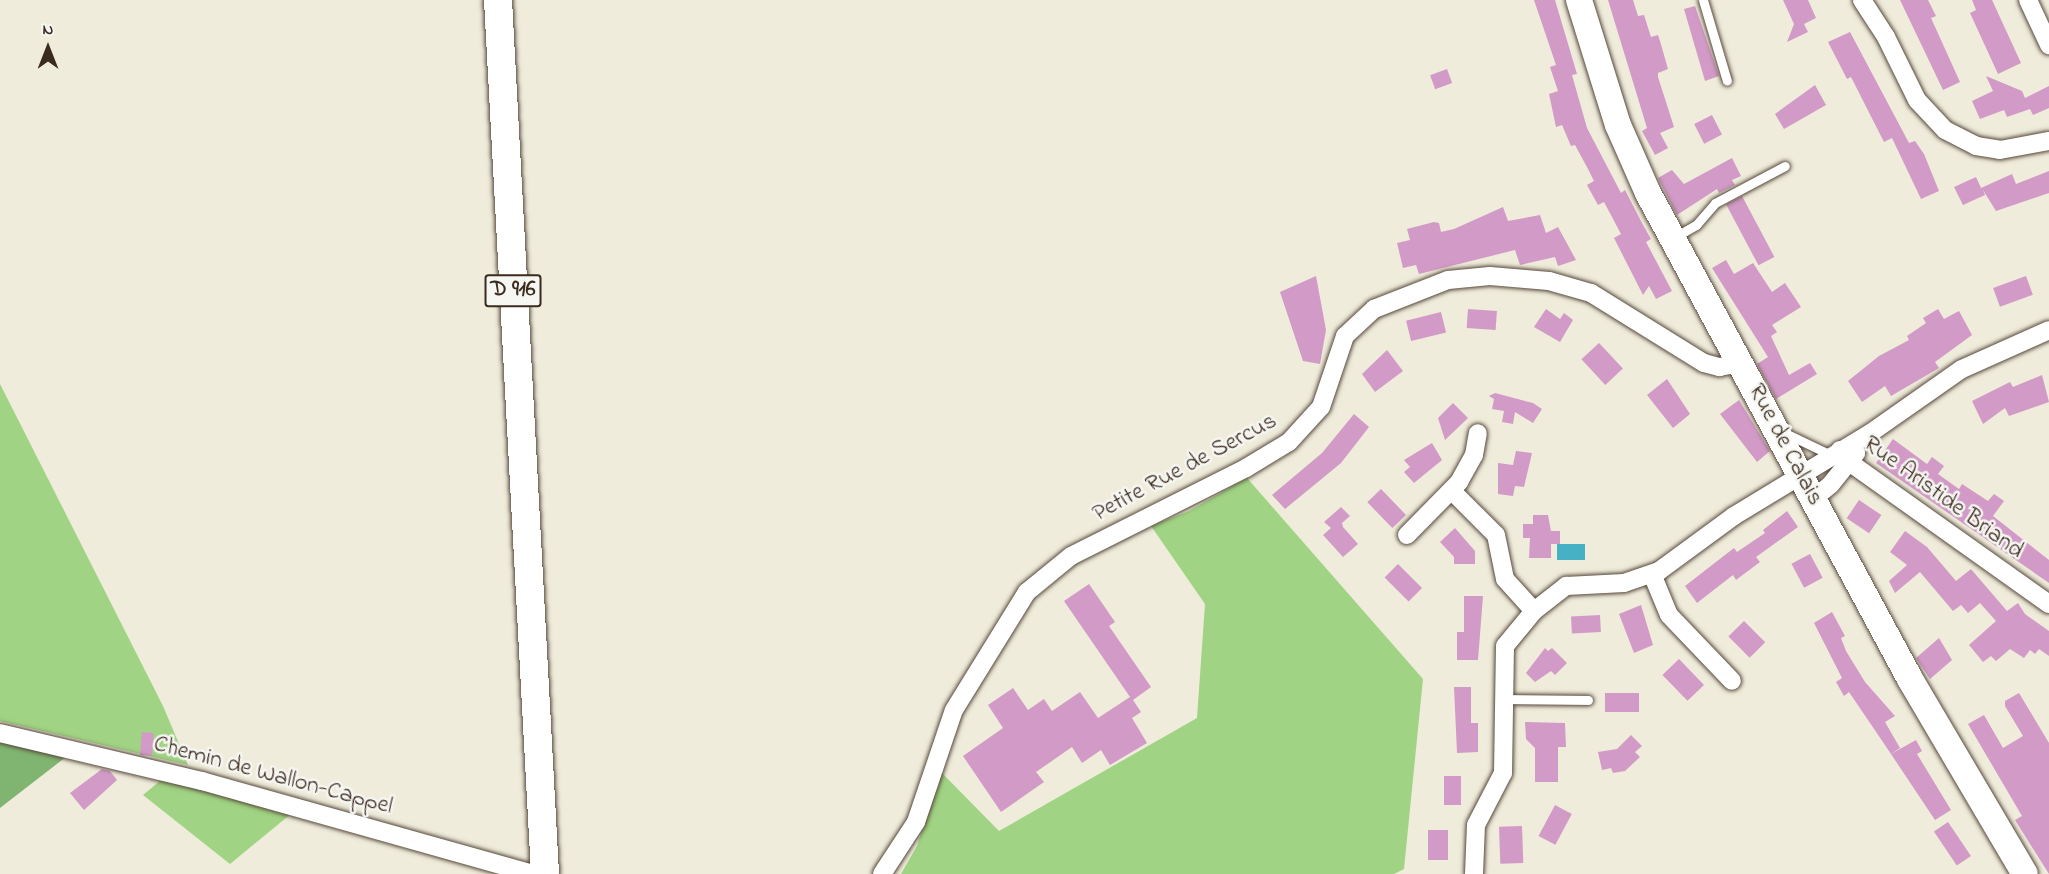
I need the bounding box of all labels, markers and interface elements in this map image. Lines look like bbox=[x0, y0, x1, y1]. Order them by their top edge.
north arrow bbox=[18, 18, 78, 78]
text: N bbox=[43, 18, 53, 42]
road number: D 916 bbox=[484, 272, 542, 310]
street label: Rue de Calais bbox=[1741, 379, 1829, 511]
street label: Petite Rue de Sercus bbox=[1088, 407, 1282, 529]
street label: Rue Aristide Briand bbox=[1857, 430, 2029, 566]
street label: Chemin de Wallon-Cappel bbox=[150, 730, 396, 822]

